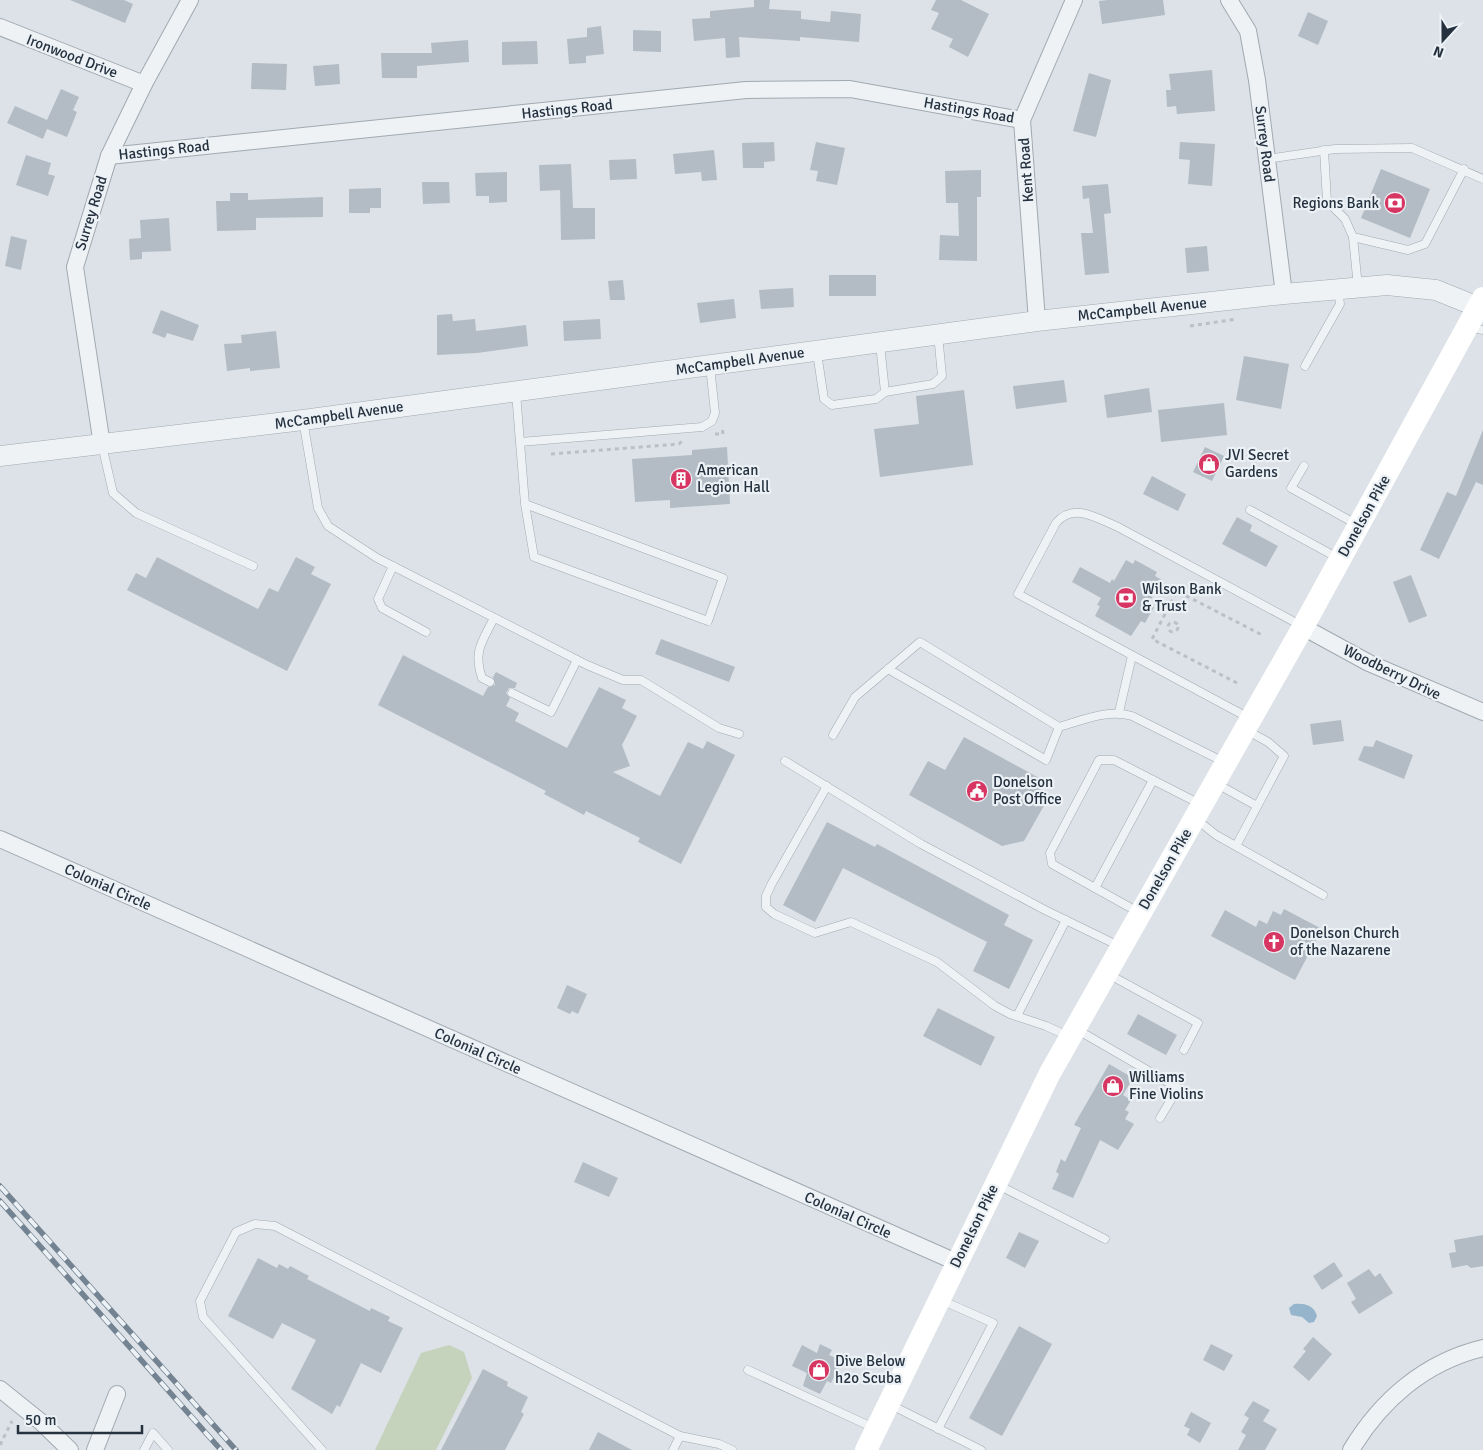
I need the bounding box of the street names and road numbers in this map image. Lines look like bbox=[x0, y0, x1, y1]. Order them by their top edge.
street label: Ironwood Drive bbox=[24, 30, 120, 82]
street label: Hastings Road bbox=[922, 93, 1016, 127]
street label: Hastings Road bbox=[520, 95, 614, 123]
street label: Surrey Road bbox=[1251, 105, 1279, 183]
street label: Hastings Road bbox=[117, 136, 211, 164]
street label: Kent Road bbox=[1015, 137, 1037, 203]
street label: Surrey Road bbox=[71, 173, 111, 252]
street label: McCampbell Avenue bbox=[1076, 293, 1208, 325]
street label: McCampbell Avenue bbox=[674, 343, 806, 379]
street label: McCampbell Avenue bbox=[273, 397, 405, 433]
street label: Donelson Pike bbox=[1334, 472, 1394, 560]
street label: Woodberry Drive bbox=[1340, 641, 1444, 703]
street label: Donelson Pike bbox=[1135, 825, 1195, 913]
street label: Colonial Circle bbox=[62, 860, 154, 914]
street label: Colonial Circle bbox=[432, 1024, 524, 1078]
street label: Donelson Pike bbox=[946, 1181, 1002, 1271]
street label: Colonial Circle bbox=[802, 1188, 894, 1242]

